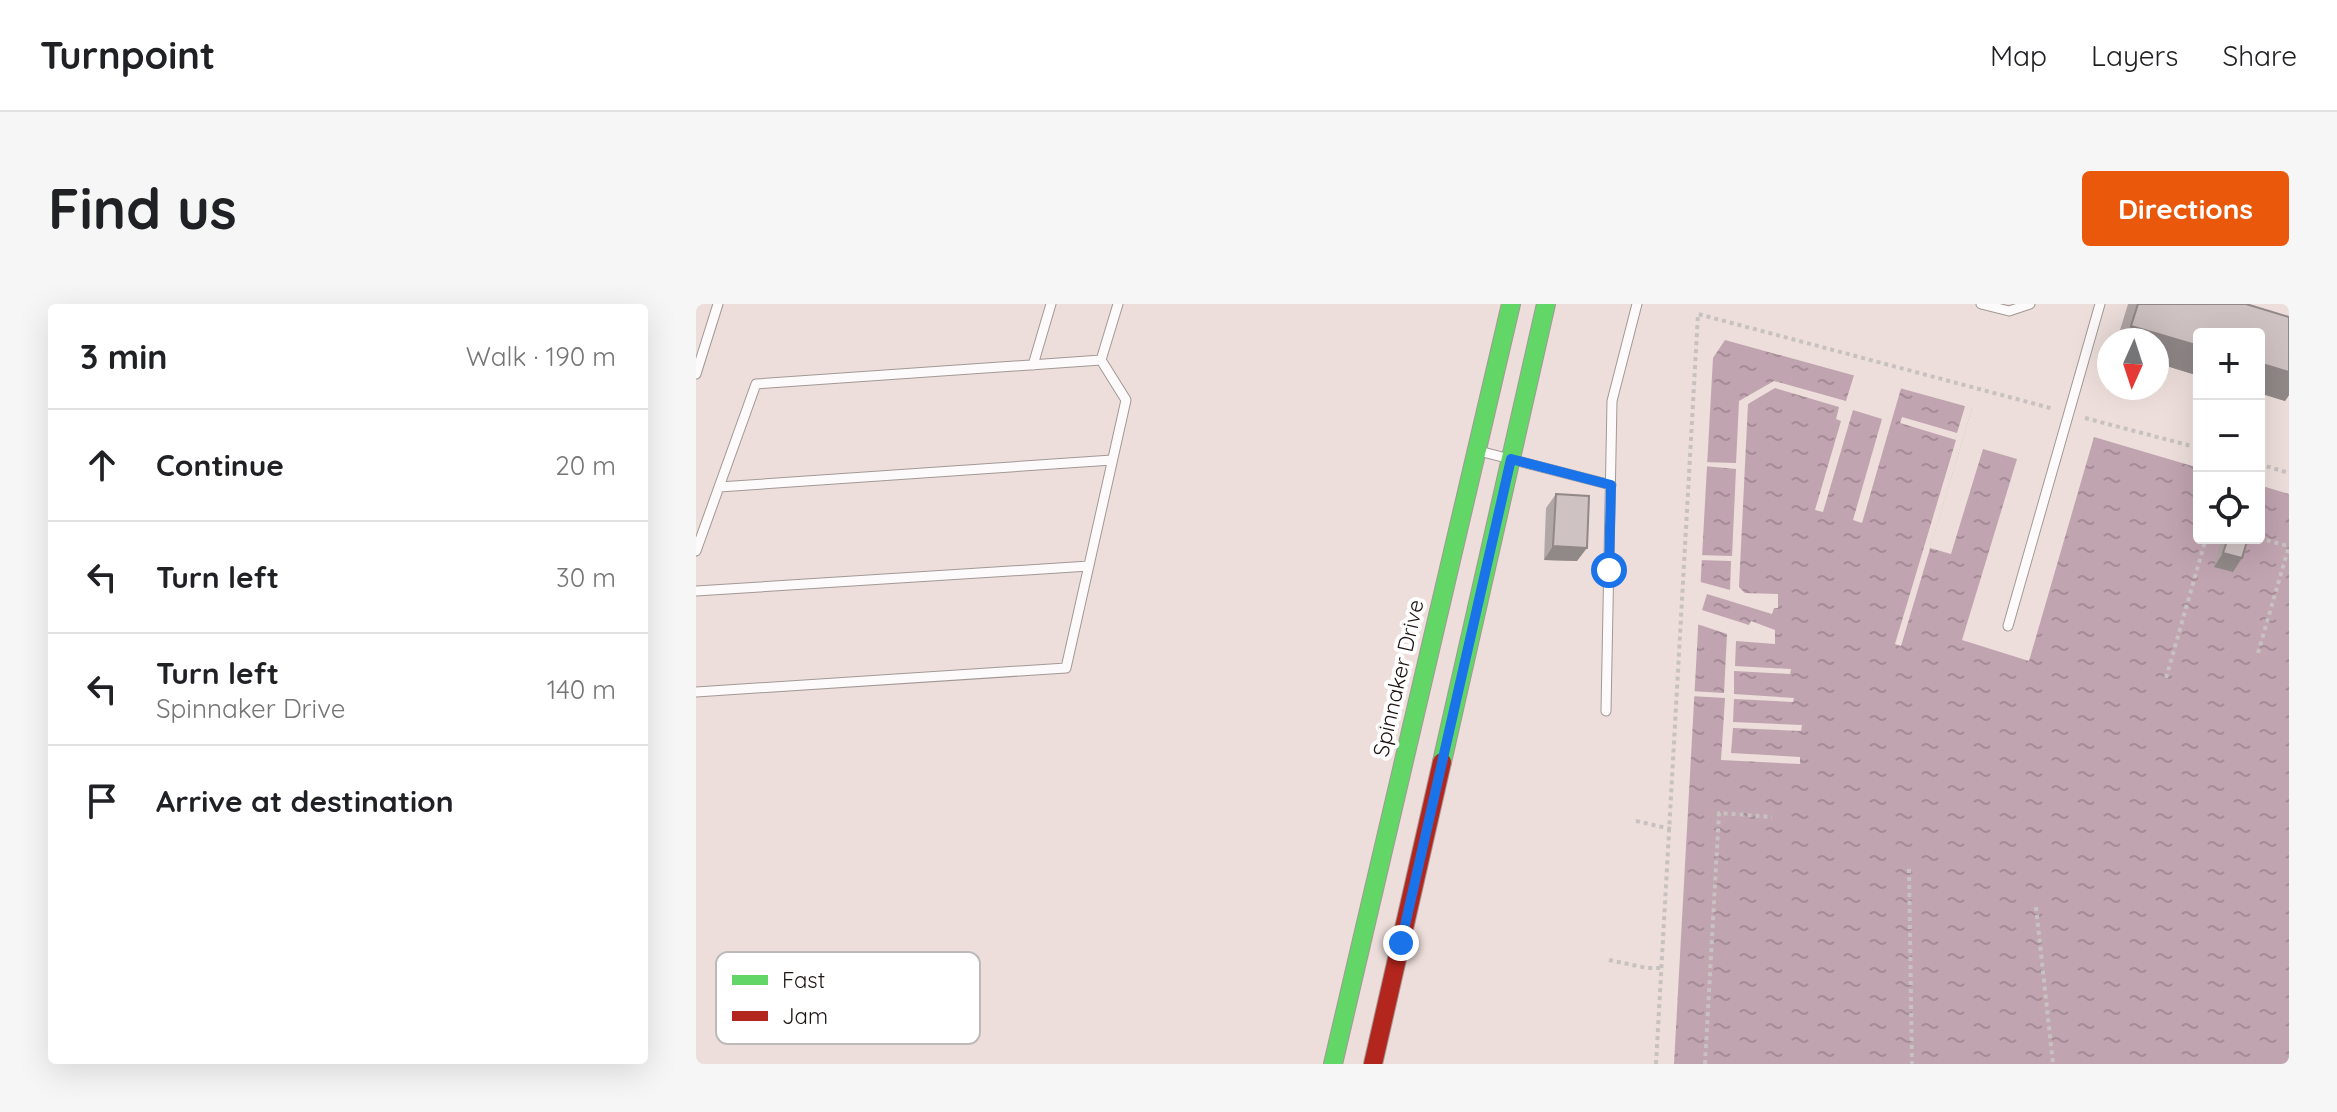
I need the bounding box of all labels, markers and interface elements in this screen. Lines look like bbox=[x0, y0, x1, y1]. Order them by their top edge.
text: Turnpoint bbox=[40, 31, 215, 79]
text: Map bbox=[1990, 38, 2047, 73]
text: Layers bbox=[2091, 38, 2178, 73]
text: Share bbox=[2222, 38, 2297, 73]
button: Directions bbox=[2082, 171, 2289, 246]
text: Find us bbox=[48, 173, 237, 243]
north arrow bbox=[2097, 328, 2169, 400]
map controls bbox=[2193, 328, 2265, 544]
button: + bbox=[2193, 328, 2265, 400]
text: 3 min bbox=[80, 335, 167, 378]
text: Walk · 190 m bbox=[466, 340, 616, 373]
button: − bbox=[2193, 400, 2265, 472]
icon: ahead bbox=[80, 443, 124, 487]
text: Continue bbox=[156, 446, 284, 484]
text: 20 m bbox=[555, 449, 616, 482]
button: locate bbox=[2193, 472, 2265, 544]
route start bbox=[1591, 552, 1627, 588]
icon: left bbox=[80, 555, 124, 599]
text: Turn left bbox=[156, 558, 279, 596]
text: 30 m bbox=[556, 561, 616, 594]
street label: Spinnaker Drive bbox=[1366, 597, 1430, 759]
text: Turn left bbox=[156, 654, 279, 692]
icon: left bbox=[80, 667, 124, 711]
text: 140 m bbox=[547, 673, 616, 706]
text: Spinnaker Drive bbox=[156, 692, 345, 725]
icon: arrive bbox=[80, 779, 124, 823]
text: Arrive at destination bbox=[156, 782, 454, 820]
route end bbox=[1383, 925, 1419, 961]
legend bbox=[716, 952, 980, 1044]
text: Fast bbox=[782, 966, 825, 994]
text: Jam bbox=[782, 1002, 828, 1030]

